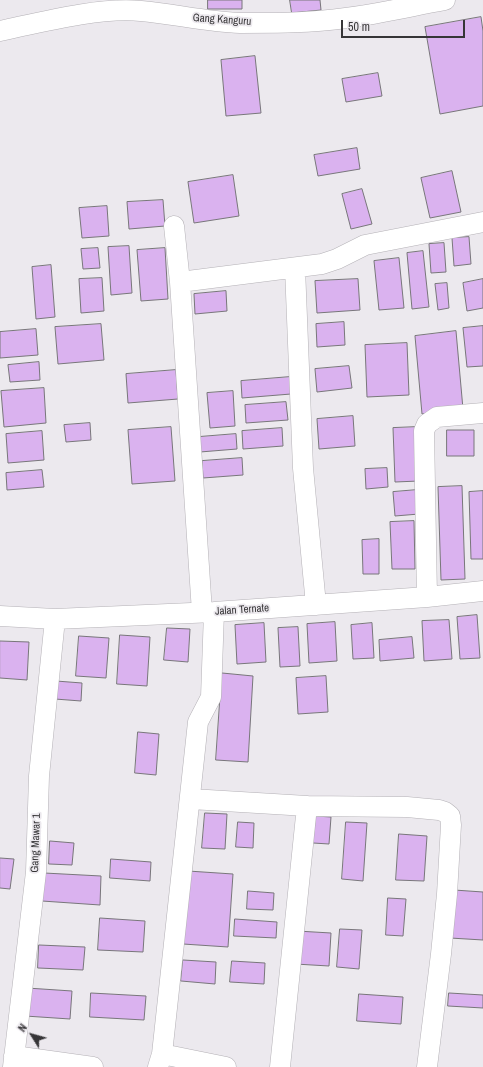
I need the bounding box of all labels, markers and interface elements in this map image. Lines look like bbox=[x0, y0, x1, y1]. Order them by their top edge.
street label: Gang Kanguru bbox=[192, 11, 252, 29]
scale bar bbox=[343, 12, 467, 38]
text: 50 m bbox=[348, 19, 370, 35]
street label: Jalan Ternate bbox=[215, 602, 269, 618]
street label: Gang Mawar 1 bbox=[28, 813, 44, 873]
north arrow bbox=[12, 1015, 52, 1055]
text: N bbox=[15, 1021, 30, 1035]

